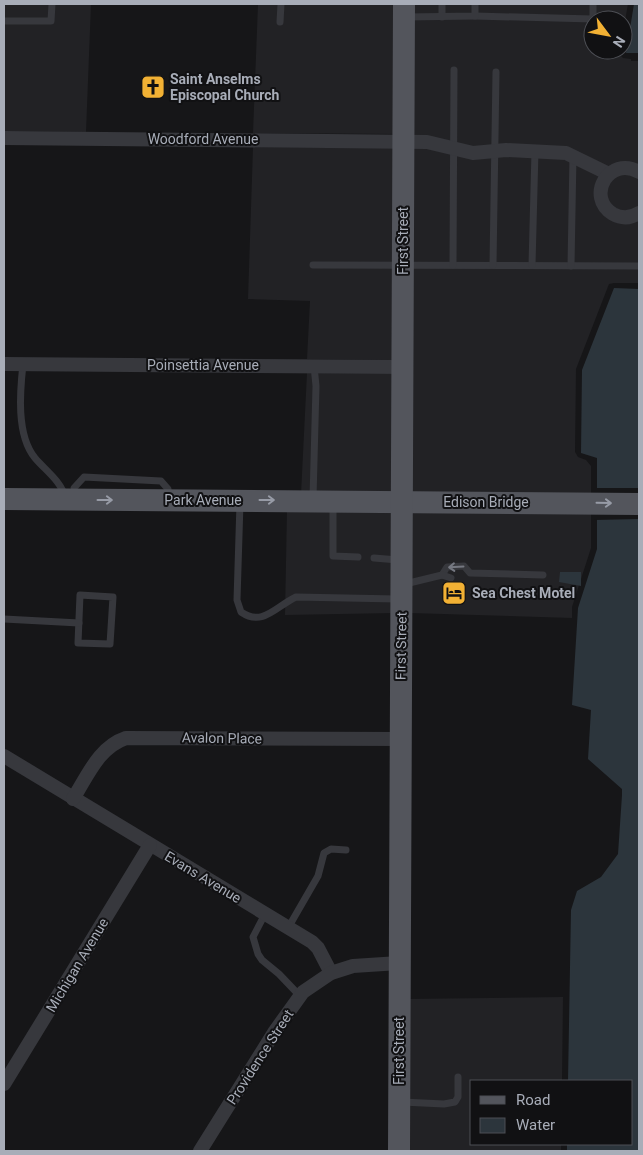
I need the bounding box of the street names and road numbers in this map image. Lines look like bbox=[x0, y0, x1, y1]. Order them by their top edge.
street label: Woodford Avenue bbox=[148, 131, 258, 147]
street label: First Street bbox=[395, 207, 411, 275]
street label: Poinsettia Avenue bbox=[147, 357, 259, 373]
street label: Park Avenue bbox=[164, 492, 242, 508]
street label: Edison Bridge bbox=[443, 494, 529, 510]
street label: First Street bbox=[392, 611, 410, 680]
street label: Avalon Place bbox=[182, 729, 262, 747]
street label: Evans Avenue bbox=[162, 848, 244, 906]
street label: Michigan Avenue bbox=[43, 915, 111, 1015]
street label: Providence Street bbox=[223, 1006, 297, 1107]
street label: First Street bbox=[391, 1017, 407, 1085]

